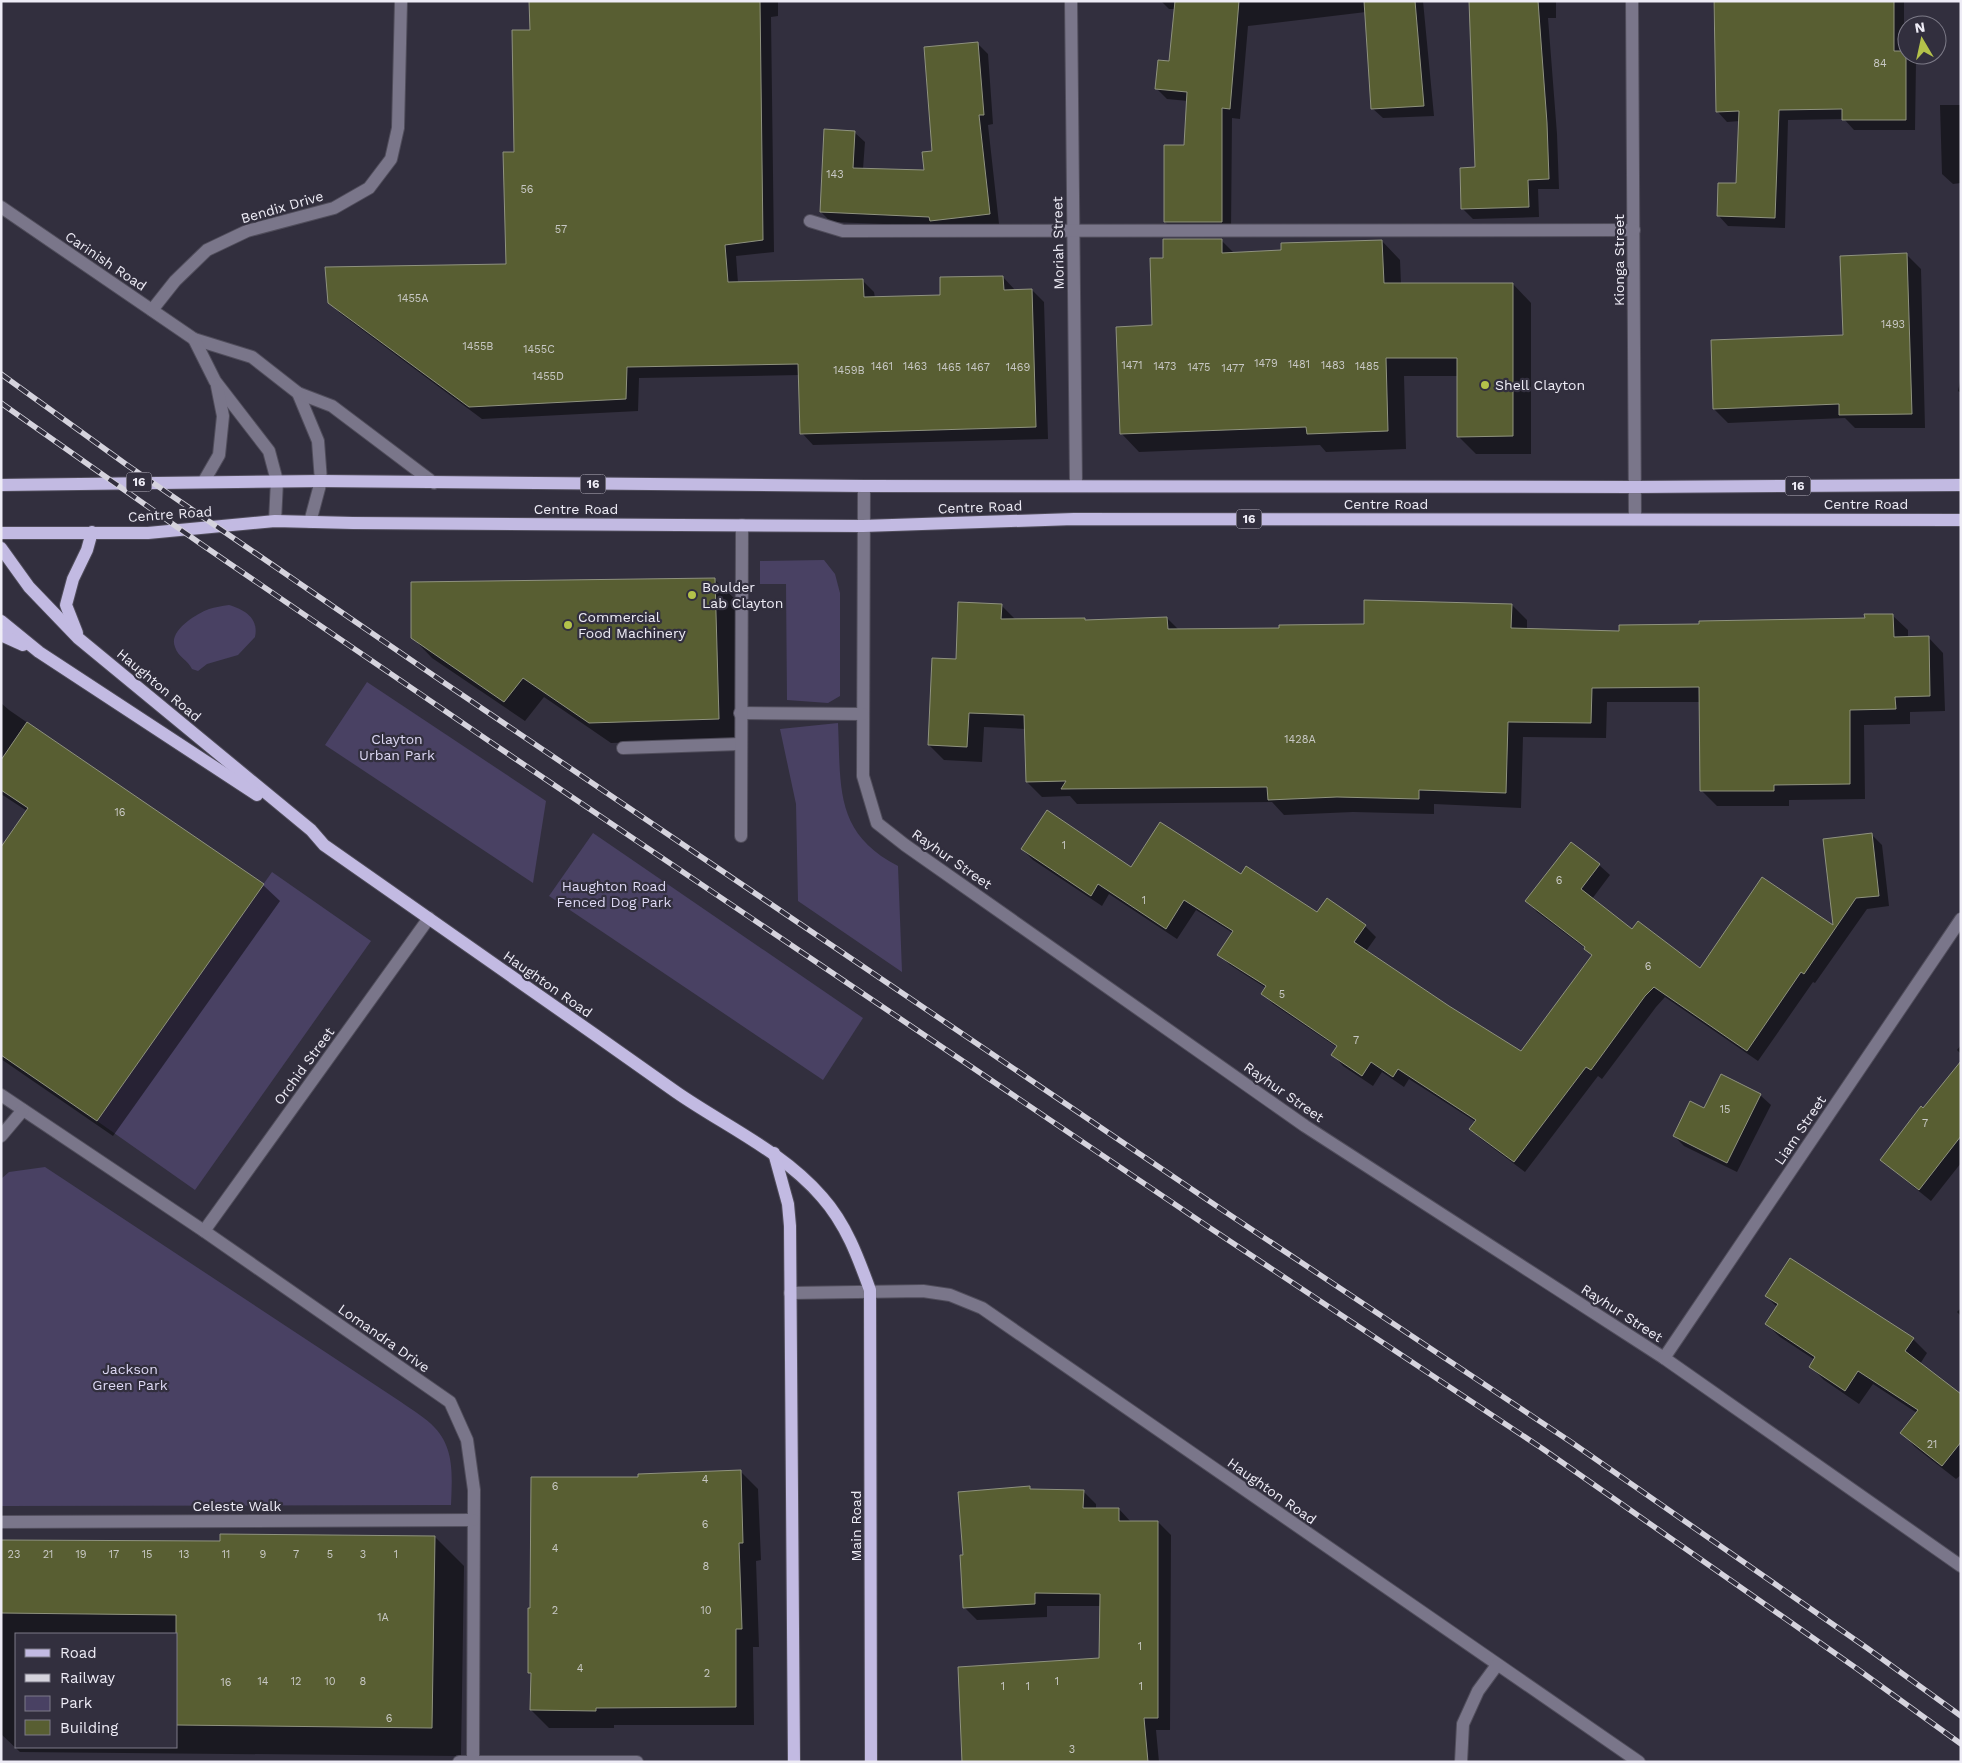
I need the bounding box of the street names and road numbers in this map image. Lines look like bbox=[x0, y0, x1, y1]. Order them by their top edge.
street label: Bendix Drive bbox=[239, 188, 325, 226]
street label: Moriah Street bbox=[1049, 196, 1067, 290]
street label: Kionga Street bbox=[1611, 214, 1627, 306]
street label: Carinish Road bbox=[62, 228, 150, 294]
road number: 16 bbox=[126, 472, 152, 492]
road number: 16 bbox=[580, 474, 606, 494]
road number: 16 bbox=[1786, 476, 1810, 496]
street label: Centre Road bbox=[1344, 496, 1428, 512]
street label: Centre Road bbox=[1824, 496, 1908, 512]
street label: Centre Road bbox=[937, 498, 1023, 516]
street label: Centre Road bbox=[534, 501, 618, 517]
street label: Centre Road bbox=[127, 503, 213, 525]
road number: 16 bbox=[1236, 509, 1262, 528]
street label: Haughton Road bbox=[114, 645, 204, 725]
street label: Rayhur Street bbox=[909, 826, 995, 892]
street label: Haughton Road bbox=[501, 947, 595, 1021]
street label: Orchid Street bbox=[271, 1024, 338, 1108]
street label: Rayhur Street bbox=[1241, 1059, 1327, 1125]
street label: Liam Street bbox=[1771, 1092, 1829, 1168]
street label: Rayhur Street bbox=[1578, 1281, 1666, 1345]
street label: Lomandra Drive bbox=[335, 1300, 433, 1376]
street label: Haughton Road bbox=[1225, 1454, 1319, 1528]
street label: Main Road bbox=[848, 1490, 864, 1562]
street label: Celeste Walk bbox=[193, 1498, 281, 1514]

